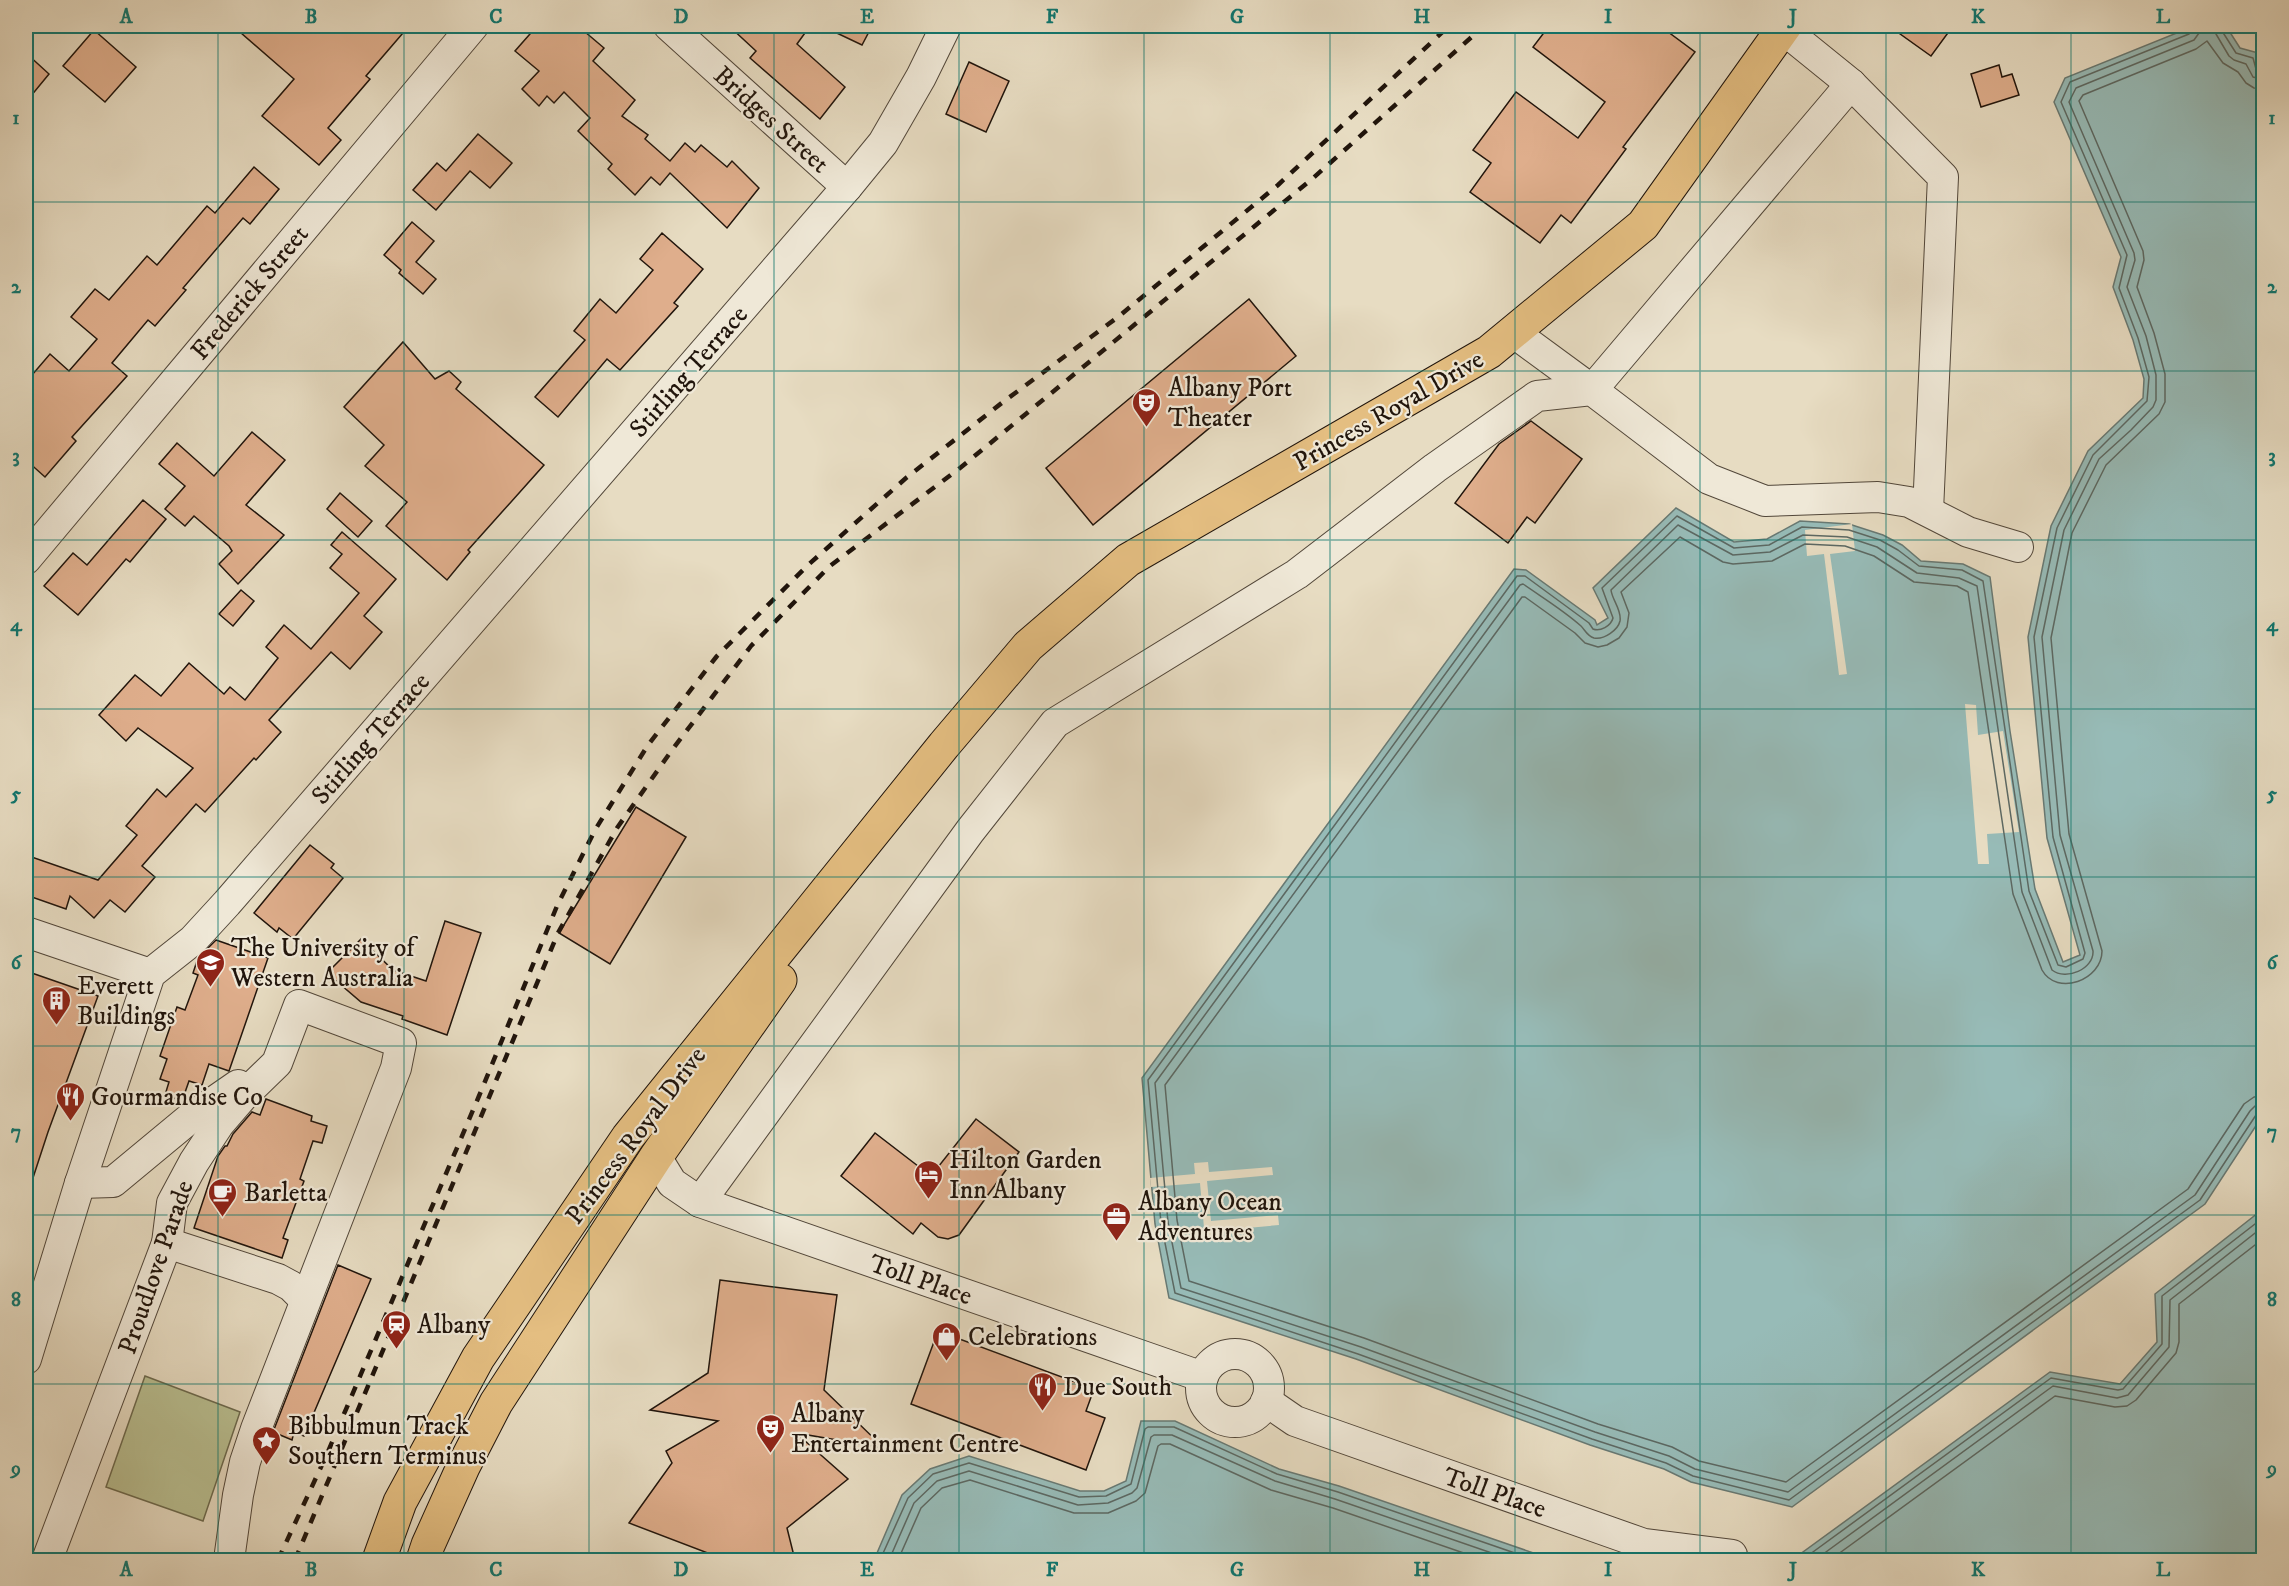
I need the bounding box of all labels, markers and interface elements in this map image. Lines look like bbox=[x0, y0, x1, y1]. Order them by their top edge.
text: A bbox=[119, 5, 134, 30]
text: B bbox=[305, 5, 317, 30]
text: C bbox=[489, 5, 503, 30]
text: D bbox=[674, 5, 689, 30]
text: E bbox=[860, 5, 874, 30]
text: F bbox=[1046, 5, 1059, 30]
text: G bbox=[1230, 5, 1244, 30]
text: H bbox=[1414, 5, 1431, 30]
text: I bbox=[1604, 5, 1612, 30]
text: J bbox=[1787, 5, 1797, 30]
text: K bbox=[1971, 5, 1986, 30]
text: L bbox=[2156, 5, 2171, 30]
street label: Bridges Street bbox=[706, 59, 836, 181]
text: 1 bbox=[12, 106, 20, 131]
text: 1 bbox=[2268, 106, 2276, 131]
street label: Frederick Street bbox=[184, 219, 316, 367]
text: 2 bbox=[11, 275, 22, 300]
text: 2 bbox=[2267, 275, 2278, 300]
street label: Stirling Terrace bbox=[623, 299, 756, 445]
street label: Princess Royal Drive bbox=[1288, 343, 1490, 479]
place label: Albany Port Theater bbox=[1168, 372, 1292, 435]
theatre icon: Albany Port Theater bbox=[1131, 386, 1163, 428]
text: 3 bbox=[12, 444, 20, 469]
text: 3 bbox=[2268, 444, 2276, 469]
text: 4 bbox=[10, 613, 23, 638]
text: 4 bbox=[2266, 613, 2279, 638]
street label: Stirling Terrace bbox=[305, 666, 438, 812]
text: 5 bbox=[10, 782, 21, 807]
text: 5 bbox=[2266, 782, 2277, 807]
place label: The University of Western Australia bbox=[230, 932, 418, 995]
school or university icon: The University of Western Australia bbox=[194, 946, 226, 988]
text: 6 bbox=[11, 951, 23, 976]
text: 6 bbox=[2267, 951, 2279, 976]
place label: Everett Buildings bbox=[77, 970, 175, 1033]
building icon: Everett Buildings bbox=[40, 984, 72, 1026]
street label: Princess Royal Drive bbox=[559, 1040, 714, 1231]
restaurant icon: Gourmandise Co bbox=[54, 1080, 86, 1122]
place label: Gourmandise Co bbox=[91, 1081, 263, 1114]
text: 7 bbox=[11, 1120, 21, 1145]
text: 7 bbox=[2267, 1120, 2277, 1145]
place label: Hilton Garden Inn Albany bbox=[949, 1144, 1102, 1207]
hotel icon: Hilton Garden Inn Albany bbox=[912, 1158, 944, 1200]
street label: Proudlove Parade bbox=[111, 1176, 202, 1359]
cafe icon: Barletta bbox=[207, 1176, 239, 1218]
place label: Barletta bbox=[244, 1177, 327, 1210]
place label: Albany Ocean Adventures bbox=[1138, 1186, 1282, 1249]
office icon: Albany Ocean Adventures bbox=[1101, 1200, 1133, 1242]
street label: Toll Place bbox=[865, 1247, 976, 1313]
text: 8 bbox=[11, 1288, 21, 1313]
text: 8 bbox=[2267, 1288, 2277, 1313]
station icon: Albany bbox=[380, 1308, 412, 1350]
place label: Albany bbox=[417, 1309, 491, 1342]
shop icon: Celebrations bbox=[931, 1320, 963, 1362]
place label: Celebrations bbox=[968, 1321, 1097, 1354]
restaurant icon: Due South bbox=[1026, 1370, 1058, 1412]
place label: Due South bbox=[1063, 1371, 1172, 1404]
place label: Albany Entertainment Centre bbox=[791, 1398, 1019, 1461]
place label: Bibbulmun Track Southern Terminus bbox=[288, 1410, 487, 1473]
theatre icon: Albany Entertainment Centre bbox=[754, 1412, 786, 1454]
place icon: Bibbulmun Track Southern Terminus bbox=[251, 1424, 283, 1466]
text: 9 bbox=[9, 1457, 21, 1482]
text: 9 bbox=[2265, 1457, 2277, 1482]
street label: Toll Place bbox=[1439, 1460, 1550, 1526]
text: A bbox=[119, 1558, 134, 1583]
text: B bbox=[305, 1558, 317, 1583]
text: C bbox=[489, 1558, 503, 1583]
text: D bbox=[674, 1558, 689, 1583]
text: E bbox=[860, 1558, 874, 1583]
text: F bbox=[1046, 1558, 1059, 1583]
text: G bbox=[1230, 1558, 1244, 1583]
text: H bbox=[1414, 1558, 1431, 1583]
text: I bbox=[1604, 1558, 1612, 1583]
text: J bbox=[1787, 1558, 1797, 1583]
text: K bbox=[1971, 1558, 1986, 1583]
text: L bbox=[2156, 1558, 2171, 1583]

